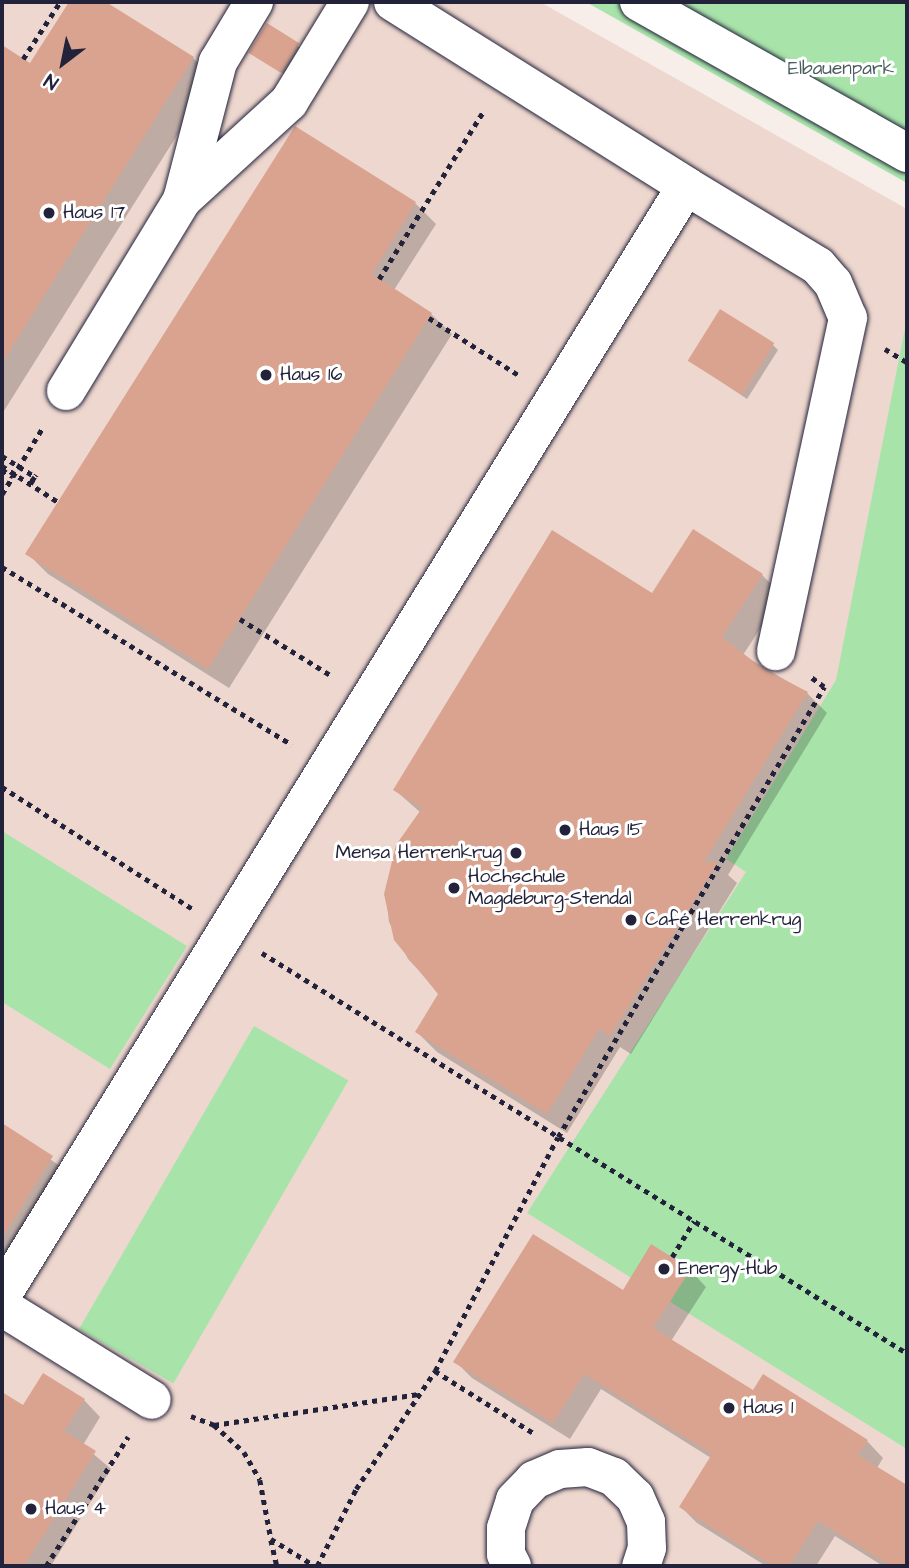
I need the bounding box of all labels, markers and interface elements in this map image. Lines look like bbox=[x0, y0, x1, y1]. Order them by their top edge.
north arrow bbox=[28, 28, 98, 98]
park label: Elbauenpark bbox=[788, 58, 894, 80]
text: N bbox=[39, 67, 64, 96]
place label: Haus 17 bbox=[63, 202, 125, 224]
marker: Haus 17 bbox=[41, 205, 57, 221]
place label: Haus 16 bbox=[280, 364, 342, 386]
marker: Haus 16 bbox=[258, 367, 274, 383]
place label: Haus 15 bbox=[579, 819, 643, 841]
marker: Haus 15 bbox=[557, 822, 573, 838]
place label: Mensa Herrenkrug bbox=[336, 842, 502, 864]
marker: Mensa Herrenkrug bbox=[508, 845, 524, 861]
place label: Hochschule Magdeburg-Stendal bbox=[468, 866, 632, 910]
marker: Hochschule Magdeburg-Stendal bbox=[446, 880, 462, 896]
place label: Café Herrenkrug bbox=[645, 909, 801, 931]
marker: Café Herrenkrug bbox=[623, 912, 639, 928]
place label: Energy-Hub bbox=[678, 1258, 777, 1280]
marker: Energy-Hub bbox=[656, 1261, 672, 1277]
place label: Haus 1 bbox=[743, 1397, 793, 1419]
marker: Haus 1 bbox=[721, 1400, 737, 1416]
place label: Haus 4 bbox=[45, 1498, 106, 1520]
marker: Haus 4 bbox=[23, 1501, 39, 1517]

